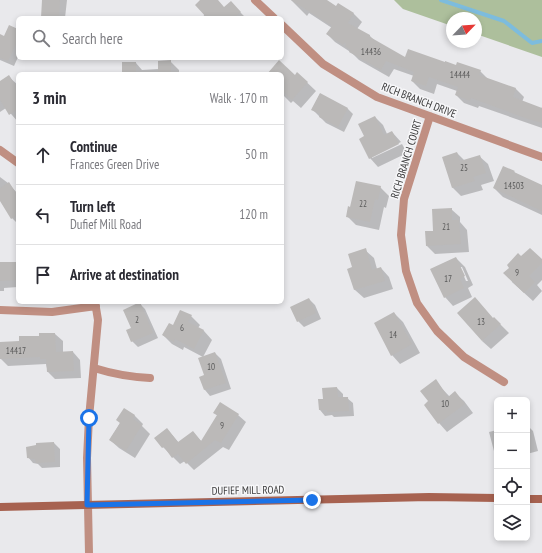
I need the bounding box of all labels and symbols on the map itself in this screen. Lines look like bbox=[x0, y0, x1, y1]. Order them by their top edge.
north arrow bbox=[446, 12, 482, 48]
house number: 14436 bbox=[361, 46, 381, 57]
house number: 14444 bbox=[450, 69, 470, 80]
street label: RICH BRANCH DRIVE bbox=[380, 79, 459, 121]
street label: RICH BRANCH COURT bbox=[387, 118, 425, 200]
house number: 25 bbox=[460, 162, 468, 173]
house number: 14503 bbox=[504, 180, 524, 191]
house number: 22 bbox=[359, 198, 367, 209]
house number: 21 bbox=[442, 221, 450, 232]
house number: 9 bbox=[515, 267, 519, 278]
house number: 17 bbox=[444, 273, 452, 284]
house number: 2 bbox=[135, 314, 139, 325]
house number: 13 bbox=[477, 316, 485, 327]
house number: 6 bbox=[180, 322, 184, 333]
house number: 14 bbox=[389, 329, 397, 340]
house number: 14417 bbox=[6, 345, 26, 356]
house number: 10 bbox=[207, 361, 215, 372]
house number: 10 bbox=[441, 398, 449, 409]
route start bbox=[80, 409, 98, 427]
house number: 9 bbox=[220, 420, 224, 431]
street label: DUFIEF MILL ROAD bbox=[212, 482, 285, 498]
route end bbox=[303, 491, 321, 509]

